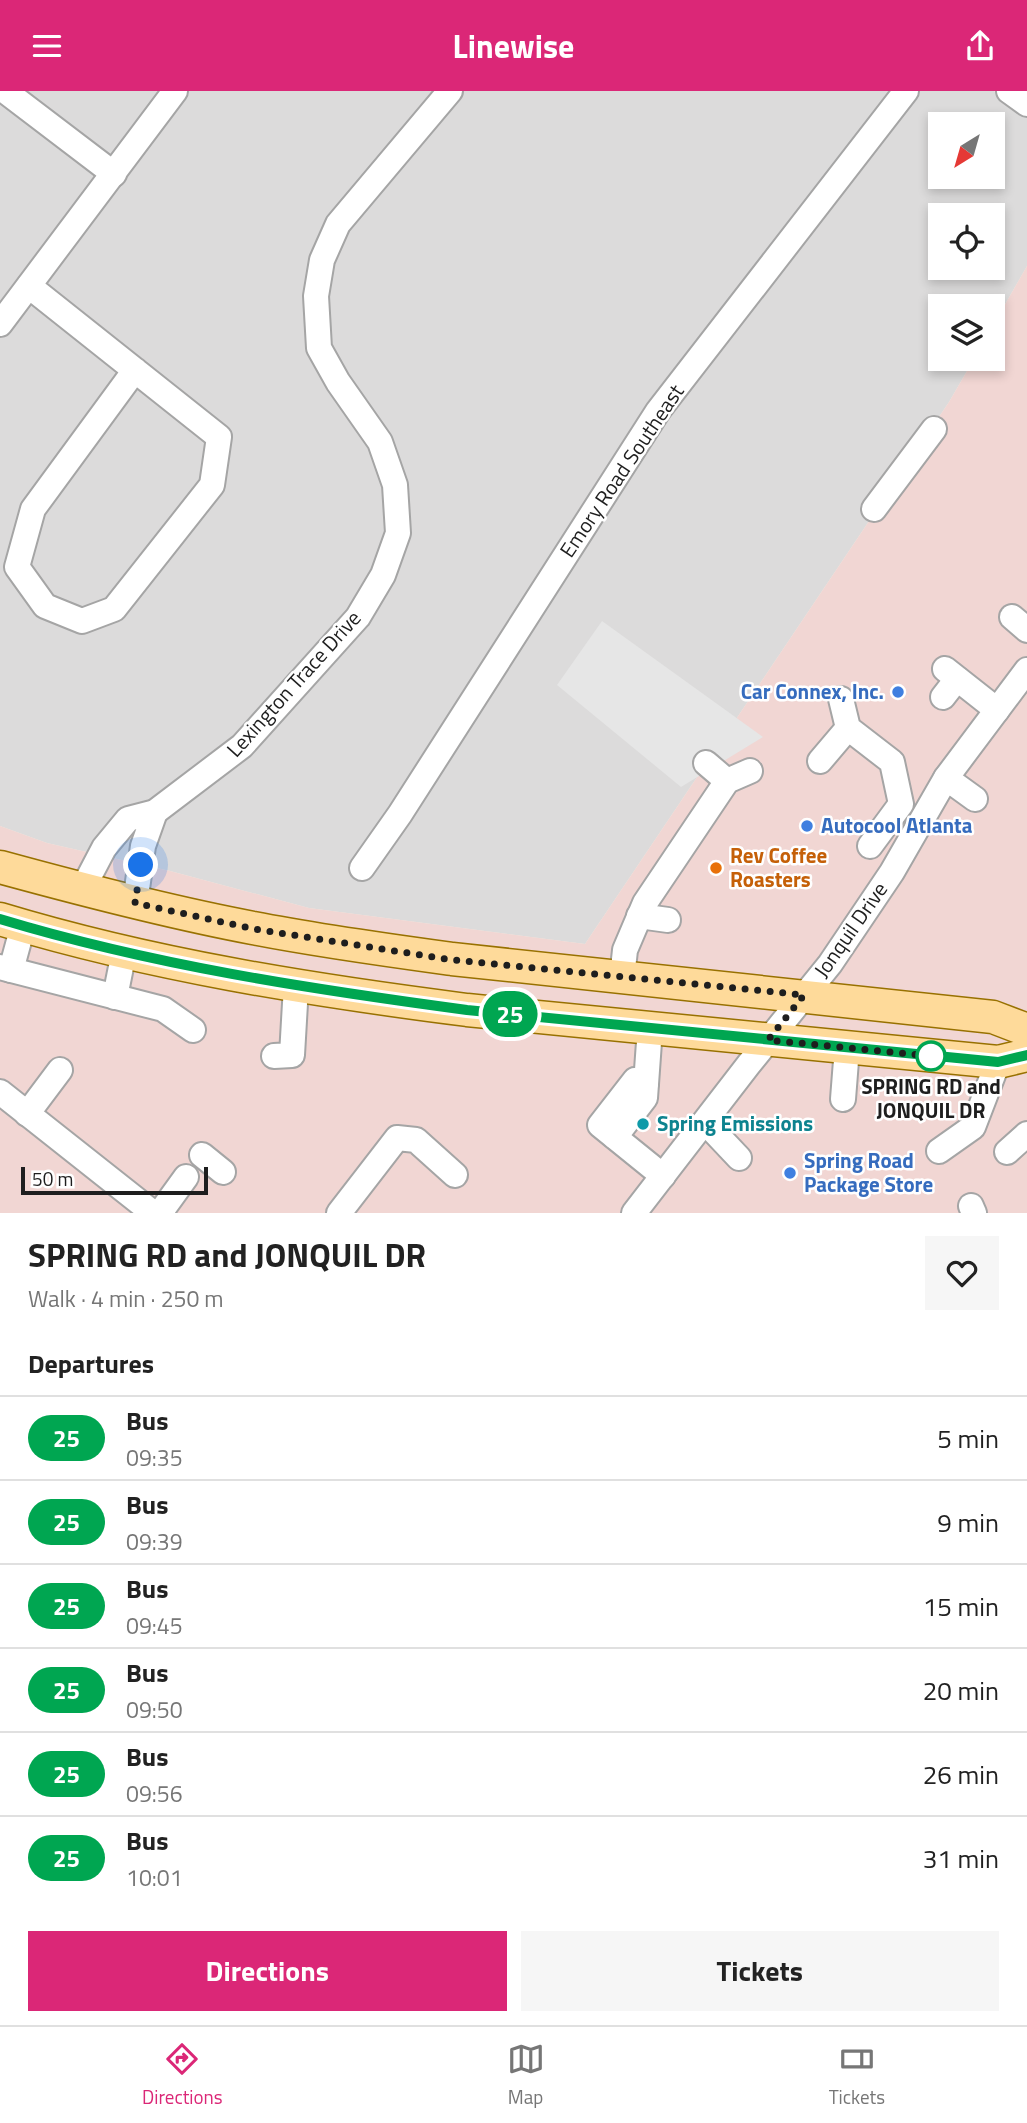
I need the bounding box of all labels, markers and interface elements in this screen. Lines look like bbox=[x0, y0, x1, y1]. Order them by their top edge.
text: Linewise bbox=[453, 22, 574, 70]
icon: menu bbox=[28, 27, 66, 65]
icon: share bbox=[961, 27, 999, 65]
north arrow bbox=[928, 112, 1004, 189]
map controls bbox=[928, 112, 1005, 371]
button: locate bbox=[928, 203, 1005, 280]
button: layers bbox=[928, 294, 1005, 371]
street label: Emory Road Southeast bbox=[551, 377, 692, 563]
street label: Lexington Trace Drive bbox=[218, 603, 368, 764]
place label: Car Connex, Inc. bbox=[741, 675, 884, 707]
marker: Car Connex, Inc. bbox=[890, 684, 906, 700]
place label: Autocool Atlanta bbox=[821, 809, 973, 841]
marker: Autocool Atlanta bbox=[799, 818, 815, 834]
place label: Rev Coffee Roasters bbox=[730, 839, 827, 895]
your location bbox=[123, 847, 158, 882]
marker: Rev Coffee Roasters bbox=[708, 860, 724, 876]
street label: Jonquil Drive bbox=[805, 875, 895, 984]
line badge: 25 bbox=[478, 991, 542, 1037]
text: 25 bbox=[497, 996, 523, 1032]
marker: SPRING RD and JONQUIL DR bbox=[916, 1041, 946, 1071]
place label: SPRING RD and JONQUIL DR bbox=[861, 1070, 1001, 1126]
place label: Spring Emissions bbox=[657, 1107, 813, 1139]
marker: Spring Emissions bbox=[635, 1116, 651, 1132]
place label: Spring Road Package Store bbox=[804, 1144, 933, 1200]
scale bar bbox=[21, 1164, 208, 1196]
text: 50 m bbox=[32, 1164, 73, 1193]
marker: Spring Road Package Store bbox=[782, 1165, 798, 1181]
text: SPRING RD and JONQUIL DR bbox=[28, 1230, 426, 1280]
button: heart bbox=[925, 1236, 999, 1310]
text: Walk · 4 min · 250 m bbox=[28, 1281, 224, 1316]
text: Departures bbox=[28, 1344, 154, 1383]
text: Bus bbox=[126, 1401, 168, 1440]
text: 5 min bbox=[937, 1419, 999, 1458]
text: 25 bbox=[53, 1420, 80, 1456]
text: 09:35 bbox=[126, 1440, 183, 1475]
text: Bus bbox=[126, 1485, 168, 1524]
text: 9 min bbox=[937, 1503, 999, 1542]
text: 25 bbox=[53, 1504, 80, 1540]
text: 09:39 bbox=[126, 1524, 183, 1559]
text: Bus bbox=[126, 1569, 168, 1608]
text: 15 min bbox=[923, 1587, 999, 1626]
text: 25 bbox=[53, 1588, 80, 1624]
text: 09:45 bbox=[126, 1608, 183, 1643]
text: Bus bbox=[126, 1653, 168, 1692]
text: 20 min bbox=[923, 1671, 999, 1710]
text: 25 bbox=[53, 1672, 80, 1708]
text: 09:50 bbox=[126, 1692, 183, 1727]
text: Bus bbox=[126, 1737, 168, 1776]
text: 26 min bbox=[923, 1755, 999, 1794]
text: 25 bbox=[53, 1756, 80, 1792]
text: 09:56 bbox=[126, 1776, 183, 1811]
text: Bus bbox=[126, 1821, 168, 1860]
text: 31 min bbox=[923, 1839, 999, 1878]
text: 25 bbox=[53, 1840, 80, 1876]
text: 10:01 bbox=[126, 1860, 183, 1895]
button: Directions bbox=[28, 1931, 507, 2011]
button: Tickets bbox=[521, 1931, 999, 2011]
tab: Directions bbox=[142, 2040, 223, 2111]
tab: Map bbox=[507, 2040, 545, 2111]
tab: Tickets bbox=[829, 2040, 885, 2111]

